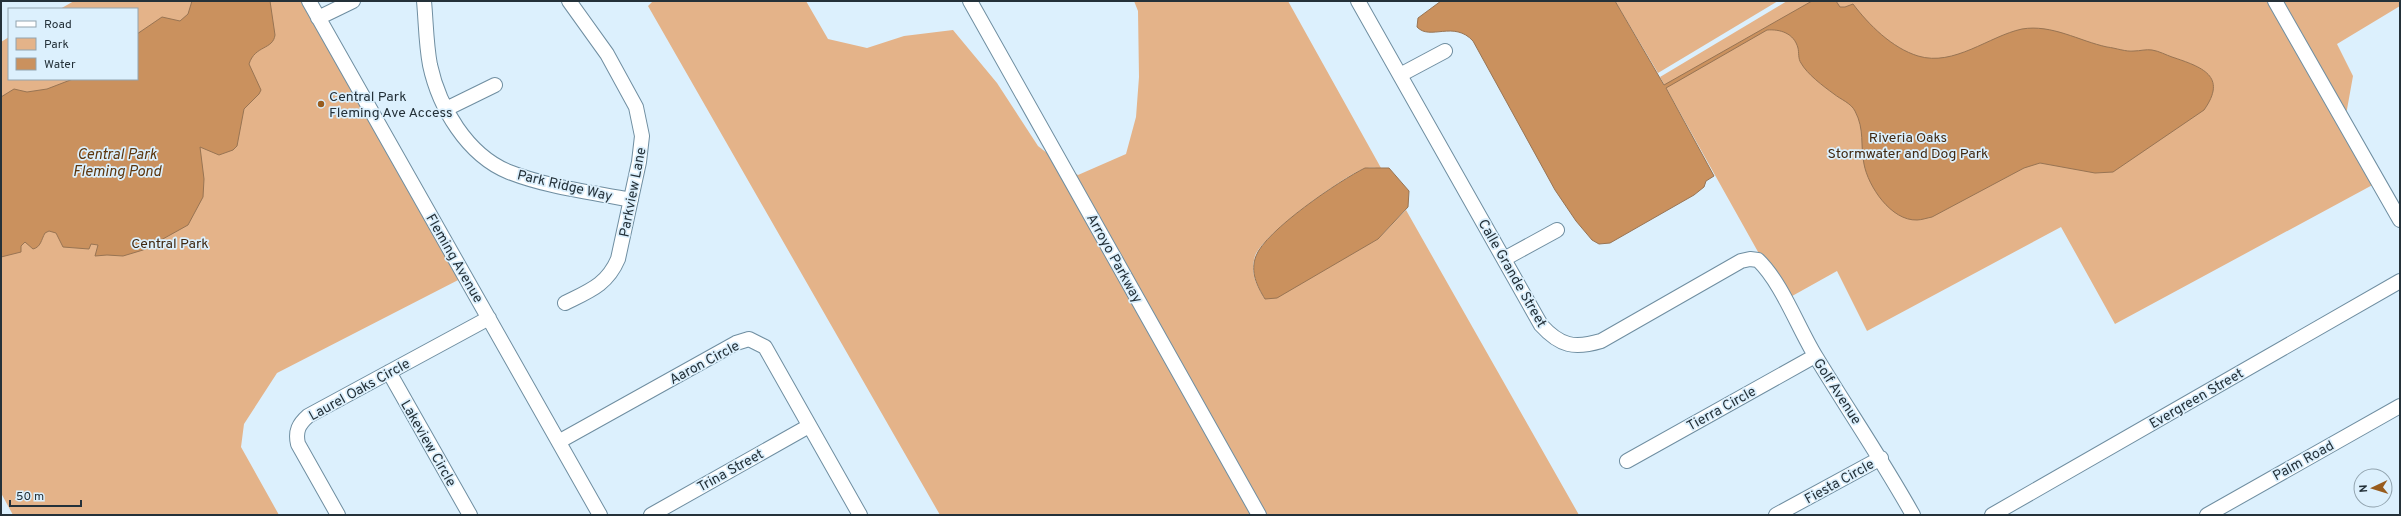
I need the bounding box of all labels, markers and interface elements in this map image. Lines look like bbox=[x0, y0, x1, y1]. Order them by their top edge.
legend bbox=[8, 8, 138, 80]
text: Road bbox=[44, 17, 72, 33]
text: Park bbox=[44, 37, 69, 53]
text: Water bbox=[44, 57, 76, 73]
place label: Central Park Fleming Ave Access bbox=[329, 89, 453, 122]
marker: Central Park Fleming Ave Access bbox=[316, 99, 326, 109]
park label: Riveria Oaks Stormwater and Dog Park bbox=[1827, 130, 1989, 163]
water label: Central Park Fleming Pond bbox=[73, 146, 162, 182]
street label: Parkview Lane bbox=[616, 146, 651, 239]
street label: Park Ridge Way bbox=[515, 167, 614, 206]
street label: Fleming Avenue bbox=[421, 211, 486, 306]
street label: Arroyo Parkway bbox=[1082, 211, 1145, 306]
street label: Calle Grande Street bbox=[1474, 217, 1550, 331]
park label: Central Park bbox=[131, 236, 209, 253]
street label: Aaron Circle bbox=[667, 338, 743, 389]
street label: Laurel Oaks Circle bbox=[306, 355, 413, 425]
street label: Golf Avenue bbox=[1809, 356, 1864, 428]
street label: Evergreen Street bbox=[2147, 365, 2247, 433]
street label: Tierra Circle bbox=[1684, 383, 1759, 435]
street label: Lakeview Circle bbox=[396, 398, 459, 490]
street label: Palm Road bbox=[2270, 438, 2337, 485]
street label: Trina Street bbox=[695, 446, 767, 496]
street label: Fiesta Circle bbox=[1802, 456, 1878, 508]
north arrow bbox=[2353, 468, 2393, 508]
scale bar bbox=[10, 482, 81, 508]
text: N bbox=[2357, 484, 2371, 493]
text: 50 m bbox=[16, 489, 44, 505]

